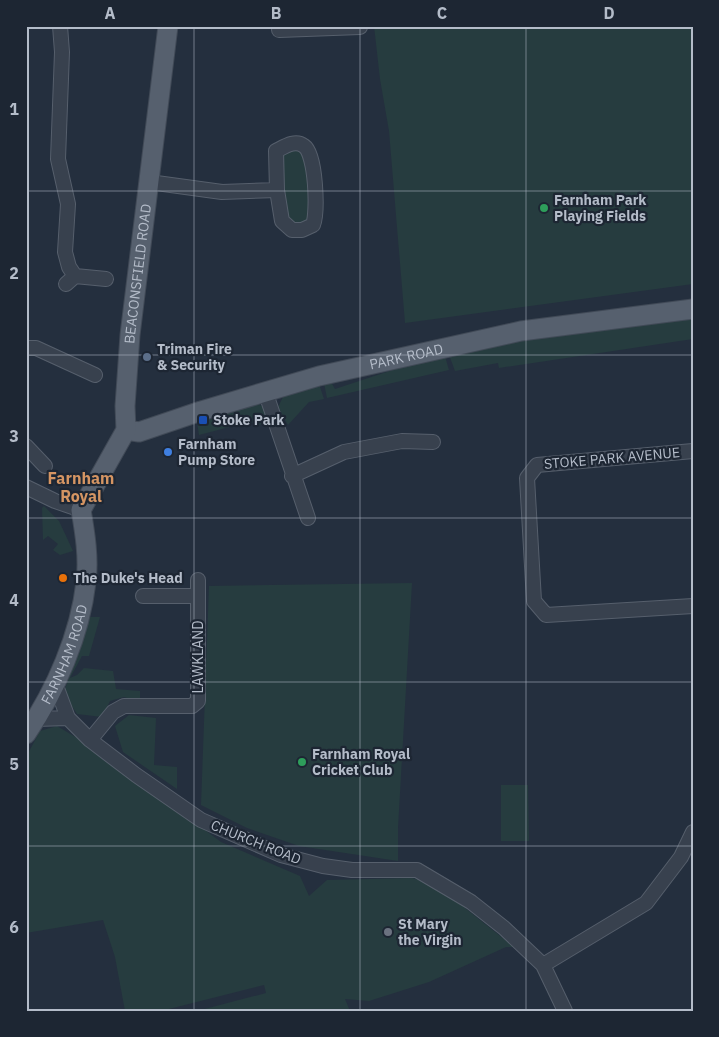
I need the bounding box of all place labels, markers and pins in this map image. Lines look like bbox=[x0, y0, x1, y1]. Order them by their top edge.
place label: Farnham Park Playing Fields bbox=[554, 191, 647, 225]
marker: Farnham Park Playing Fields bbox=[538, 202, 550, 214]
place label: Triman Fire & Security bbox=[157, 340, 232, 374]
marker: Triman Fire & Security bbox=[141, 351, 153, 363]
place label: Stoke Park bbox=[213, 411, 285, 429]
marker: Stoke Park bbox=[197, 414, 209, 426]
place label: Farnham Pump Store bbox=[178, 435, 255, 469]
marker: Farnham Pump Store bbox=[162, 446, 174, 458]
place label: The Duke's Head bbox=[73, 569, 183, 587]
marker: The Duke's Head bbox=[57, 572, 69, 584]
place label: Farnham Royal Cricket Club bbox=[312, 745, 410, 779]
marker: Farnham Royal Cricket Club bbox=[296, 756, 308, 768]
place label: St Mary the Virgin bbox=[398, 915, 462, 949]
marker: St Mary the Virgin bbox=[382, 926, 394, 938]

